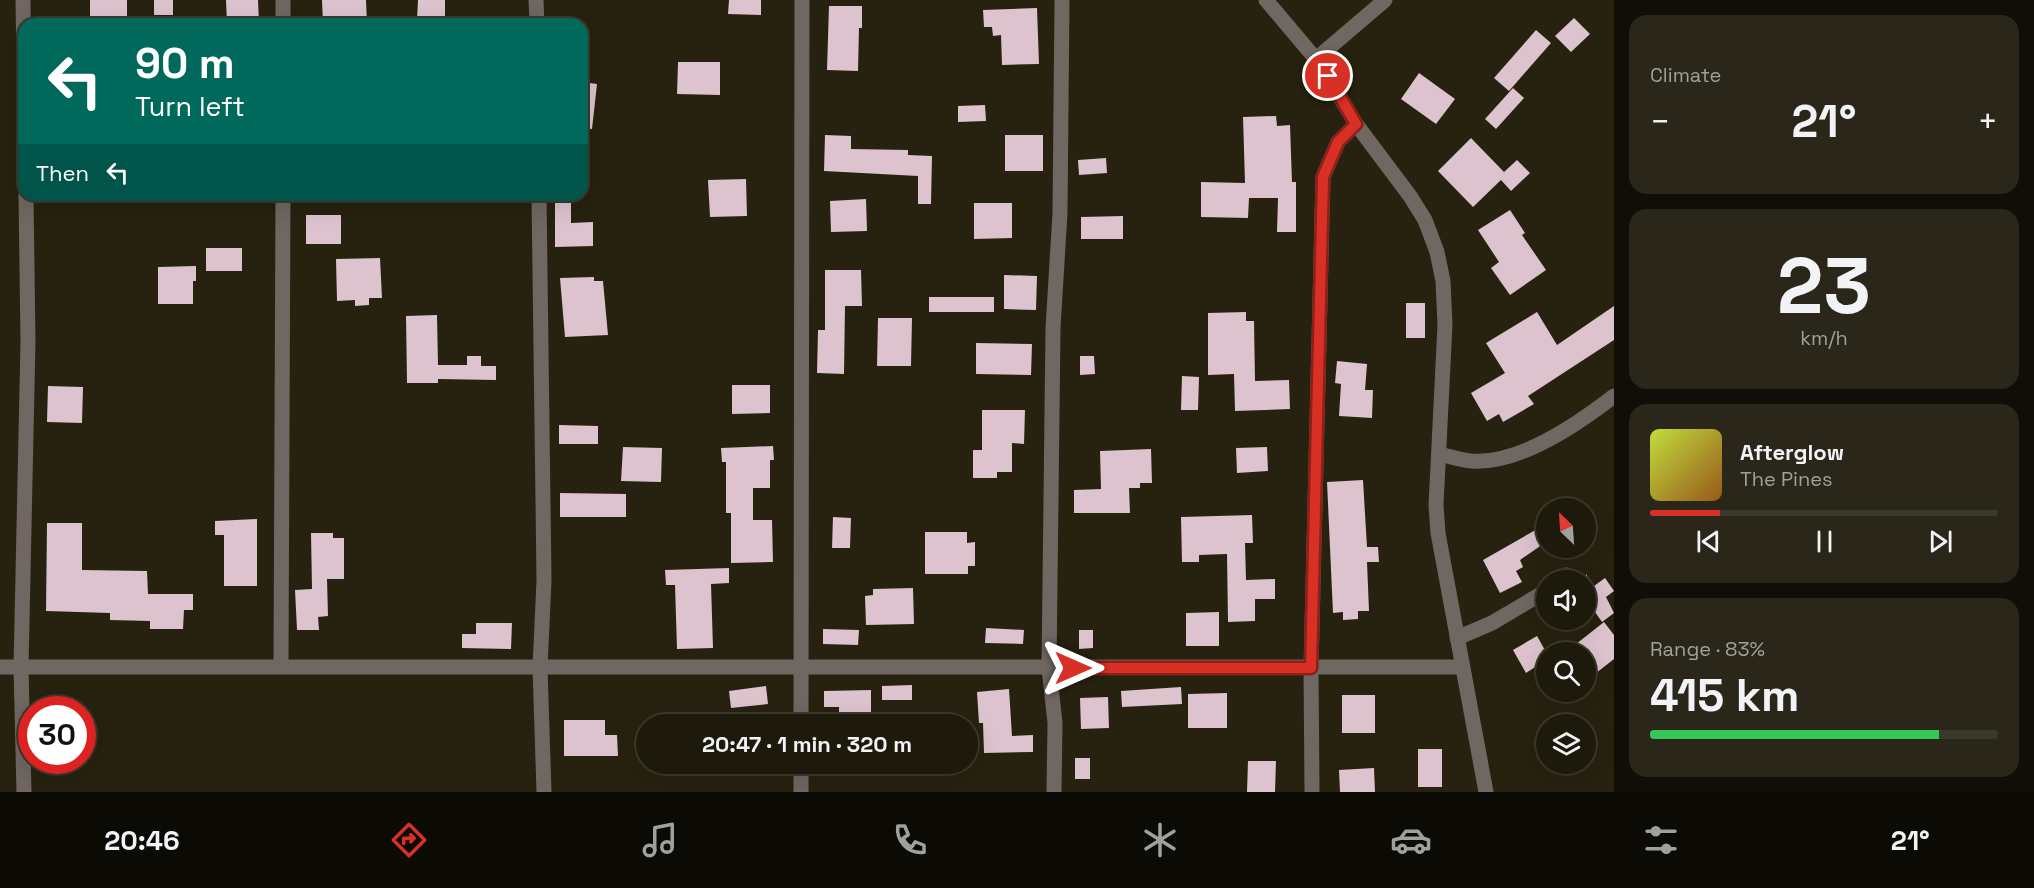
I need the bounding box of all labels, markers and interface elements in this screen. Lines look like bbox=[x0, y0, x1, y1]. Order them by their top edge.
text: 90 m bbox=[135, 37, 235, 90]
icon: left bbox=[36, 42, 114, 120]
pin bbox=[1302, 50, 1353, 101]
icon: arrive bbox=[1311, 59, 1344, 92]
text: Climate bbox=[1650, 62, 1721, 88]
text: Turn left bbox=[135, 89, 245, 124]
text: 21° bbox=[1792, 93, 1856, 150]
text: − bbox=[1650, 101, 1670, 143]
text: + bbox=[1978, 101, 1998, 143]
icon: left bbox=[101, 156, 134, 189]
text: Then bbox=[36, 159, 89, 187]
text: 23 bbox=[1777, 236, 1871, 336]
text: km/h bbox=[1800, 325, 1848, 351]
text: Afterglow bbox=[1740, 438, 1844, 466]
text: The Pines bbox=[1740, 466, 1833, 492]
north arrow bbox=[1536, 498, 1596, 558]
map controls bbox=[1536, 498, 1596, 774]
icon: previous bbox=[1692, 525, 1725, 558]
icon: pause bbox=[1808, 525, 1841, 558]
icon: next bbox=[1924, 525, 1957, 558]
button: sound bbox=[1536, 570, 1596, 630]
position arrow bbox=[1041, 636, 1105, 700]
text: Range · 83% bbox=[1650, 636, 1765, 662]
button: search bbox=[1536, 642, 1596, 702]
text: 415 km bbox=[1650, 667, 1800, 724]
speed limit sign: 30 bbox=[18, 696, 96, 774]
button: layers bbox=[1536, 714, 1596, 774]
text: 20:47 · 1 min · 320 m bbox=[702, 730, 912, 758]
icon: directions bbox=[388, 819, 430, 861]
icon: music bbox=[639, 819, 681, 861]
icon: phone bbox=[889, 819, 931, 861]
icon: climate bbox=[1139, 819, 1181, 861]
icon: car bbox=[1390, 819, 1432, 861]
icon: filters bbox=[1640, 819, 1682, 861]
text: 20:46 bbox=[104, 823, 180, 858]
text: 21° bbox=[1891, 823, 1930, 858]

